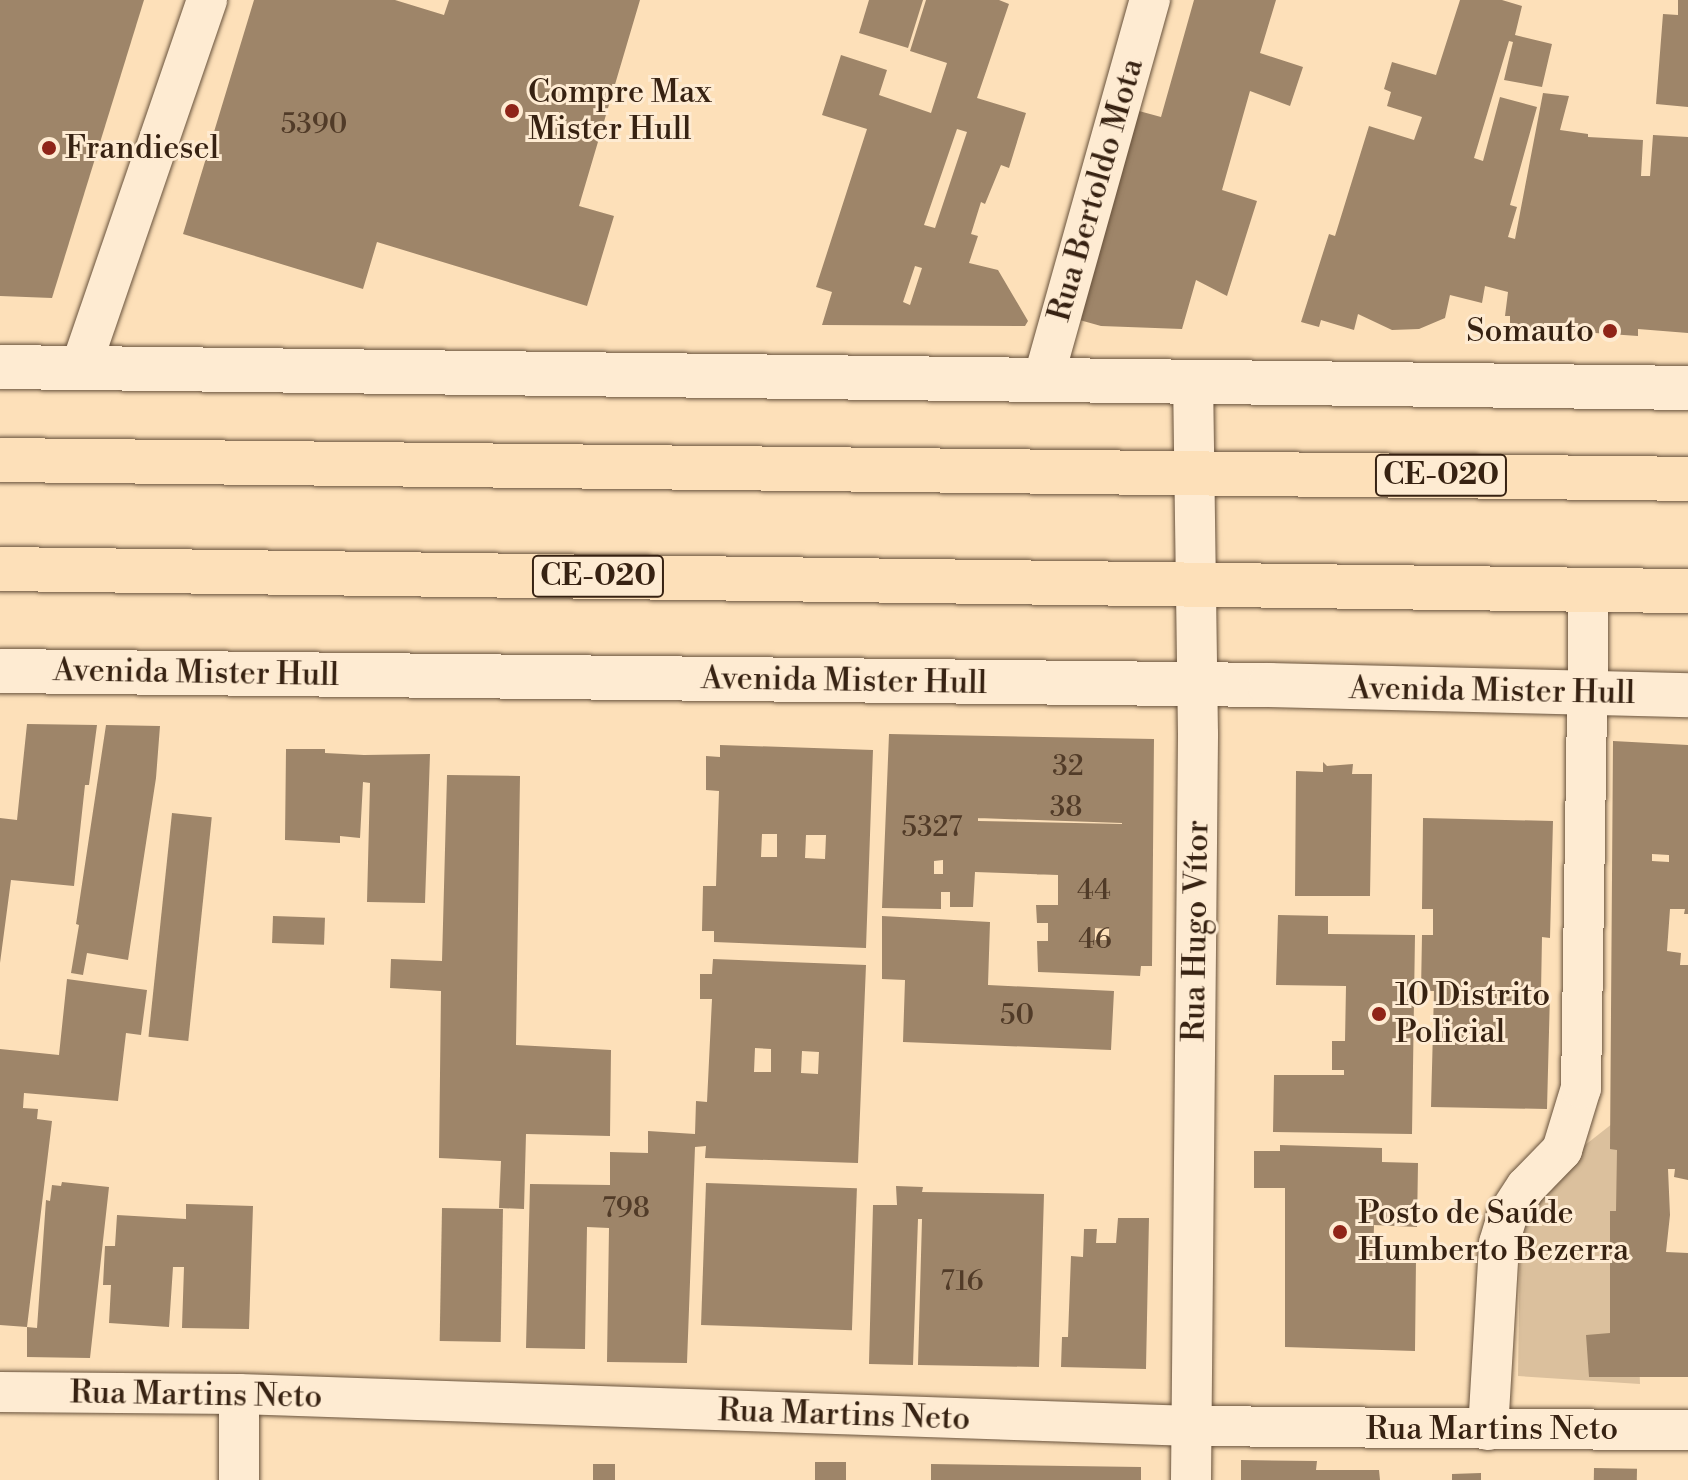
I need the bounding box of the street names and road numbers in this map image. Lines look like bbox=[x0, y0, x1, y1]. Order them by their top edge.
street label: Rua Bertoldo Mota bbox=[1040, 54, 1152, 326]
road number: CE-020 bbox=[1373, 449, 1509, 501]
road number: CE-020 bbox=[530, 550, 666, 602]
street label: Avenida Mister Hull bbox=[53, 651, 339, 695]
street label: Avenida Mister Hull bbox=[701, 659, 987, 703]
street label: Avenida Mister Hull bbox=[1349, 669, 1635, 713]
street label: Rua Hugo Vítor bbox=[1175, 820, 1217, 1042]
street label: Rua Martins Neto bbox=[69, 1374, 323, 1416]
street label: Rua Martins Neto bbox=[717, 1391, 971, 1439]
street label: Rua Martins Neto bbox=[1366, 1410, 1618, 1448]

